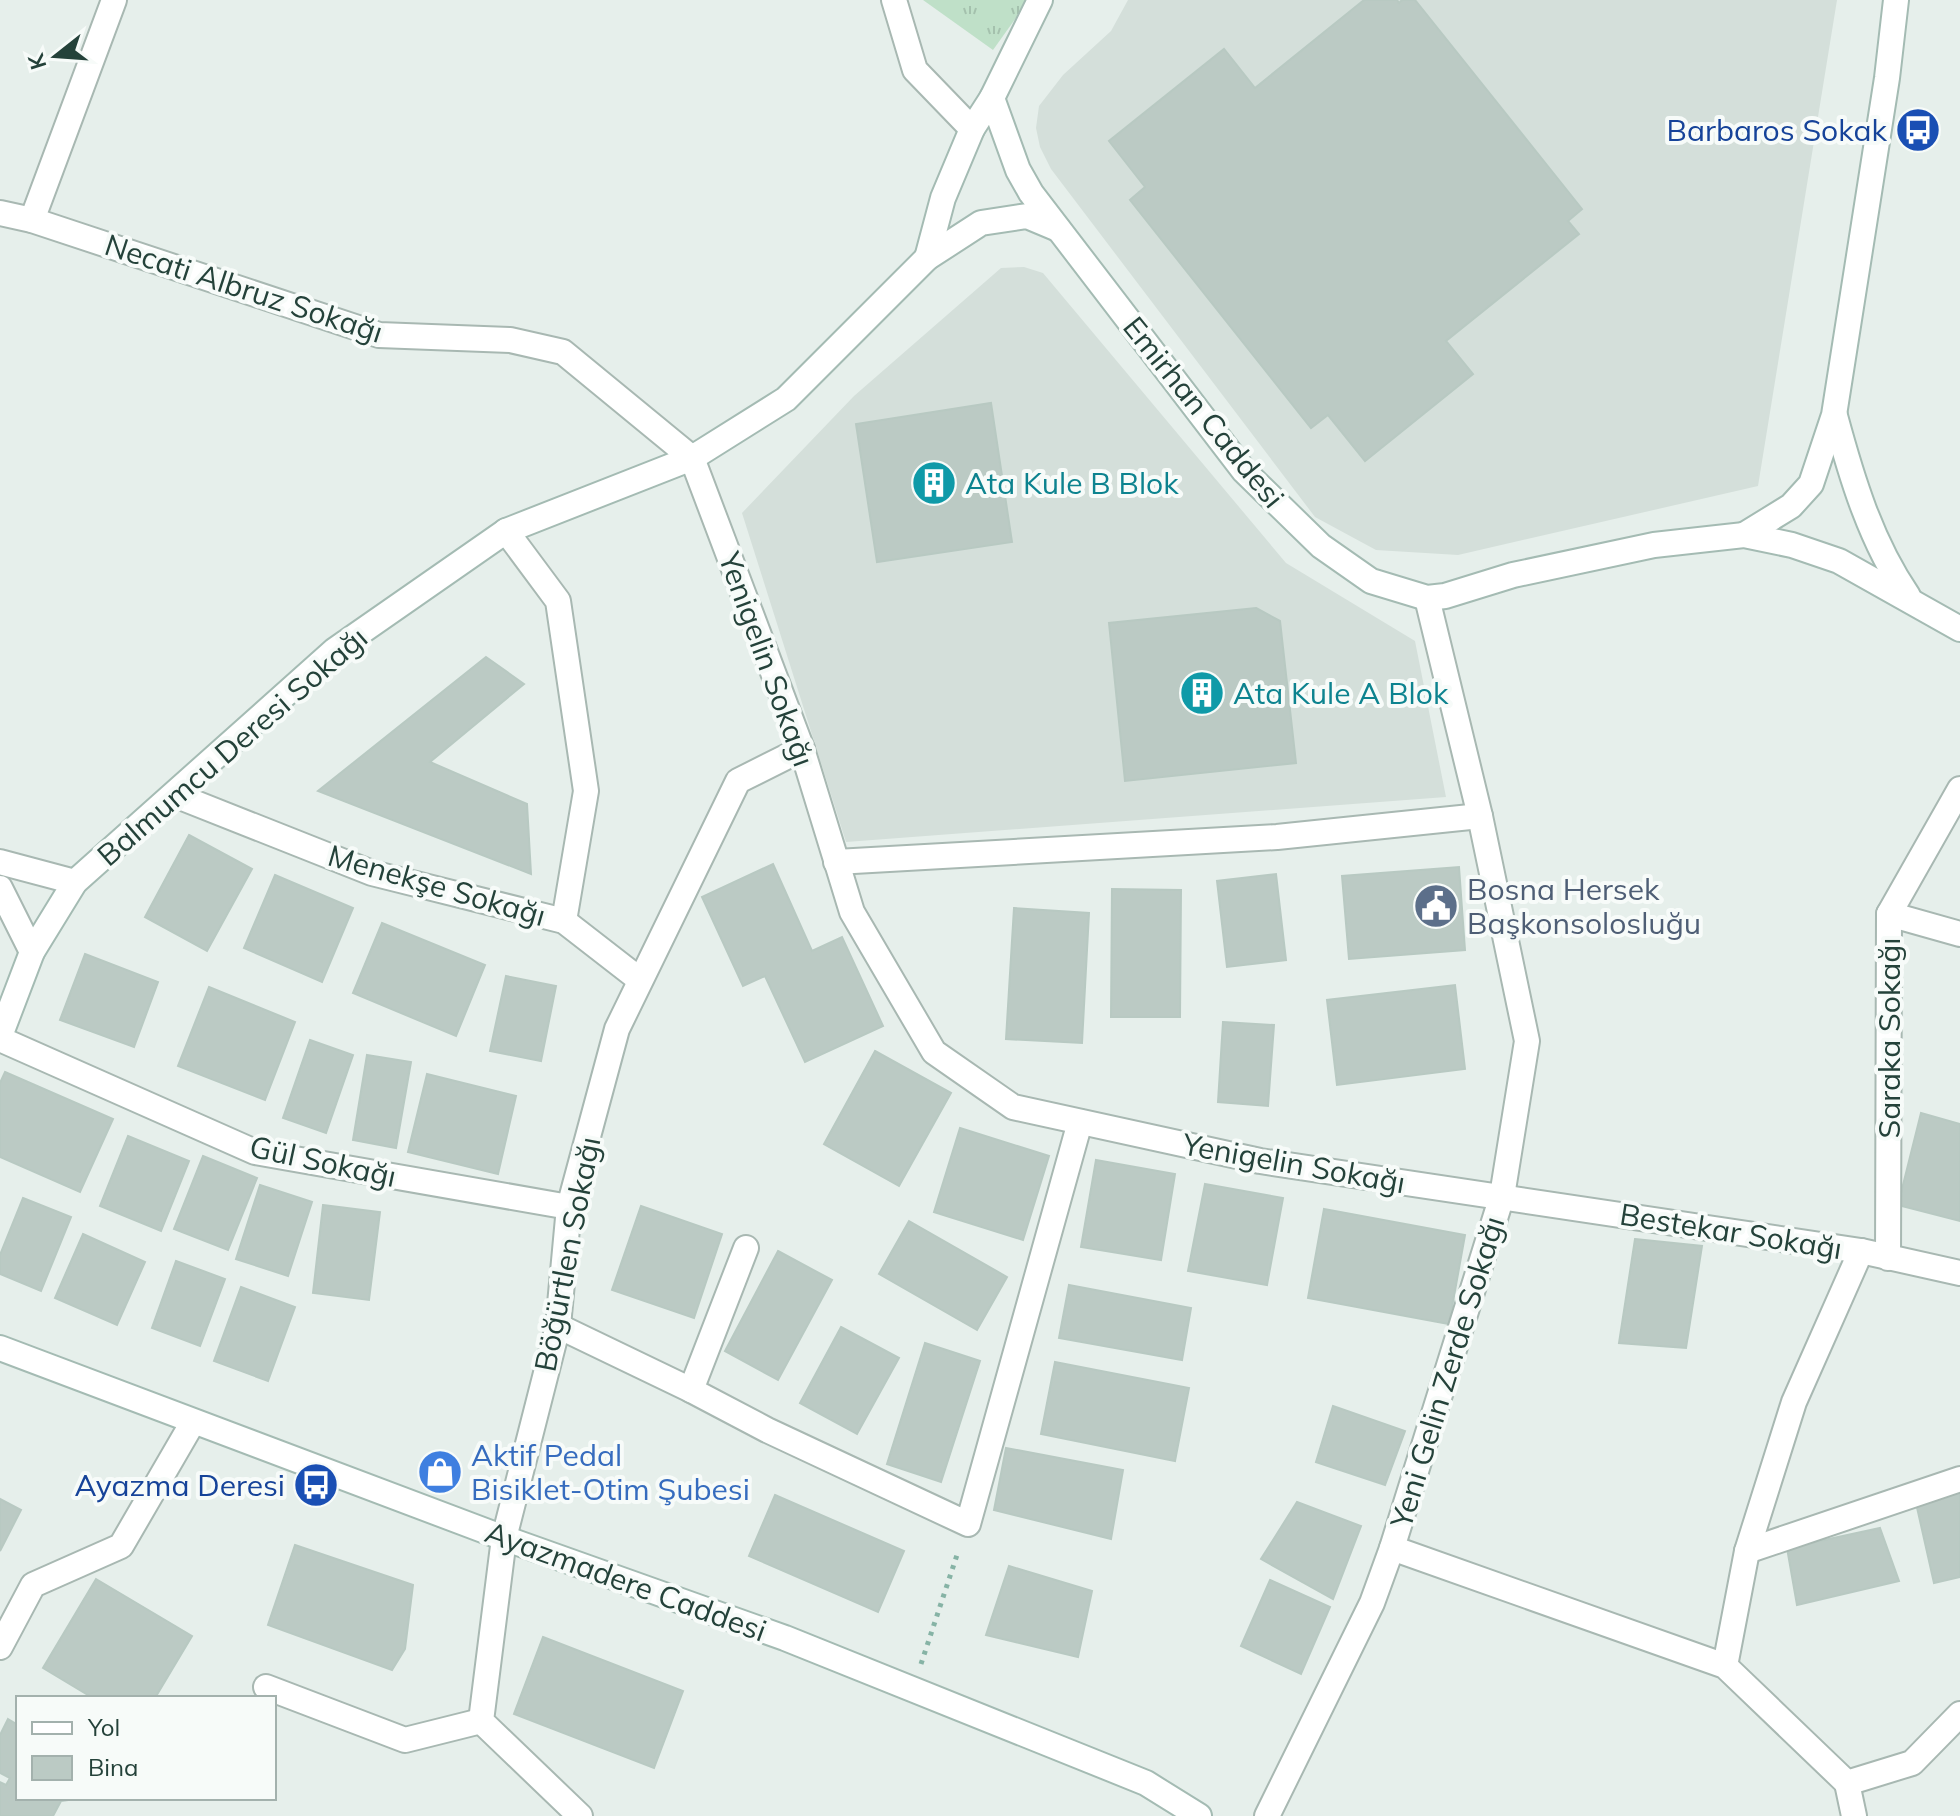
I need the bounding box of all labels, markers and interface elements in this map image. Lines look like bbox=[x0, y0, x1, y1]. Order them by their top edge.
north arrow bbox=[16, 16, 96, 96]
text: K bbox=[21, 49, 52, 73]
bus stop icon: Barbaros Sokak bbox=[1894, 106, 1942, 154]
place label: Barbaros Sokak bbox=[1667, 111, 1888, 149]
street label: Necati Albruz Sokağı bbox=[100, 225, 388, 351]
street label: Emirhan Caddesi bbox=[1115, 309, 1293, 515]
building icon: Ata Kule B Blok bbox=[910, 459, 958, 507]
place label: Ata Kule B Blok bbox=[965, 464, 1179, 502]
street label: Yenigelin Sokağı bbox=[710, 546, 823, 771]
street label: Balmumcu Deresi Sokağı bbox=[89, 618, 375, 874]
building icon: Ata Kule A Blok bbox=[1178, 669, 1226, 717]
place label: Ata Kule A Blok bbox=[1233, 674, 1449, 712]
street label: Menekşe Sokağı bbox=[324, 836, 550, 934]
place label: Bosna Hersek Başkonsolosluğu bbox=[1467, 870, 1701, 942]
public building icon: Bosna Hersek Başkonsolosluğu bbox=[1412, 882, 1460, 930]
street label: Saraka Sokağı bbox=[1870, 938, 1908, 1138]
street label: Yenigelin Sokağı bbox=[1179, 1125, 1408, 1201]
street label: Gül Sokağı bbox=[246, 1127, 400, 1195]
street label: Böğürtlen Sokağı bbox=[526, 1133, 608, 1375]
street label: Bestekar Sokağı bbox=[1617, 1195, 1845, 1267]
street label: Yeni Gelin Zerde Sokağı bbox=[1381, 1212, 1512, 1533]
place label: Aktif Pedal Bisiklet-Otim Şubesi bbox=[471, 1436, 750, 1508]
shop icon: Aktif Pedal Bisiklet-Otim Şubesi bbox=[416, 1448, 464, 1496]
bus stop icon: Ayazma Deresi bbox=[292, 1461, 340, 1509]
place label: Ayazma Deresi bbox=[75, 1466, 285, 1504]
street label: Ayazmadere Caddesi bbox=[480, 1512, 772, 1650]
legend bbox=[16, 1696, 276, 1800]
text: Yol bbox=[87, 1712, 120, 1742]
text: Bina bbox=[88, 1752, 139, 1782]

